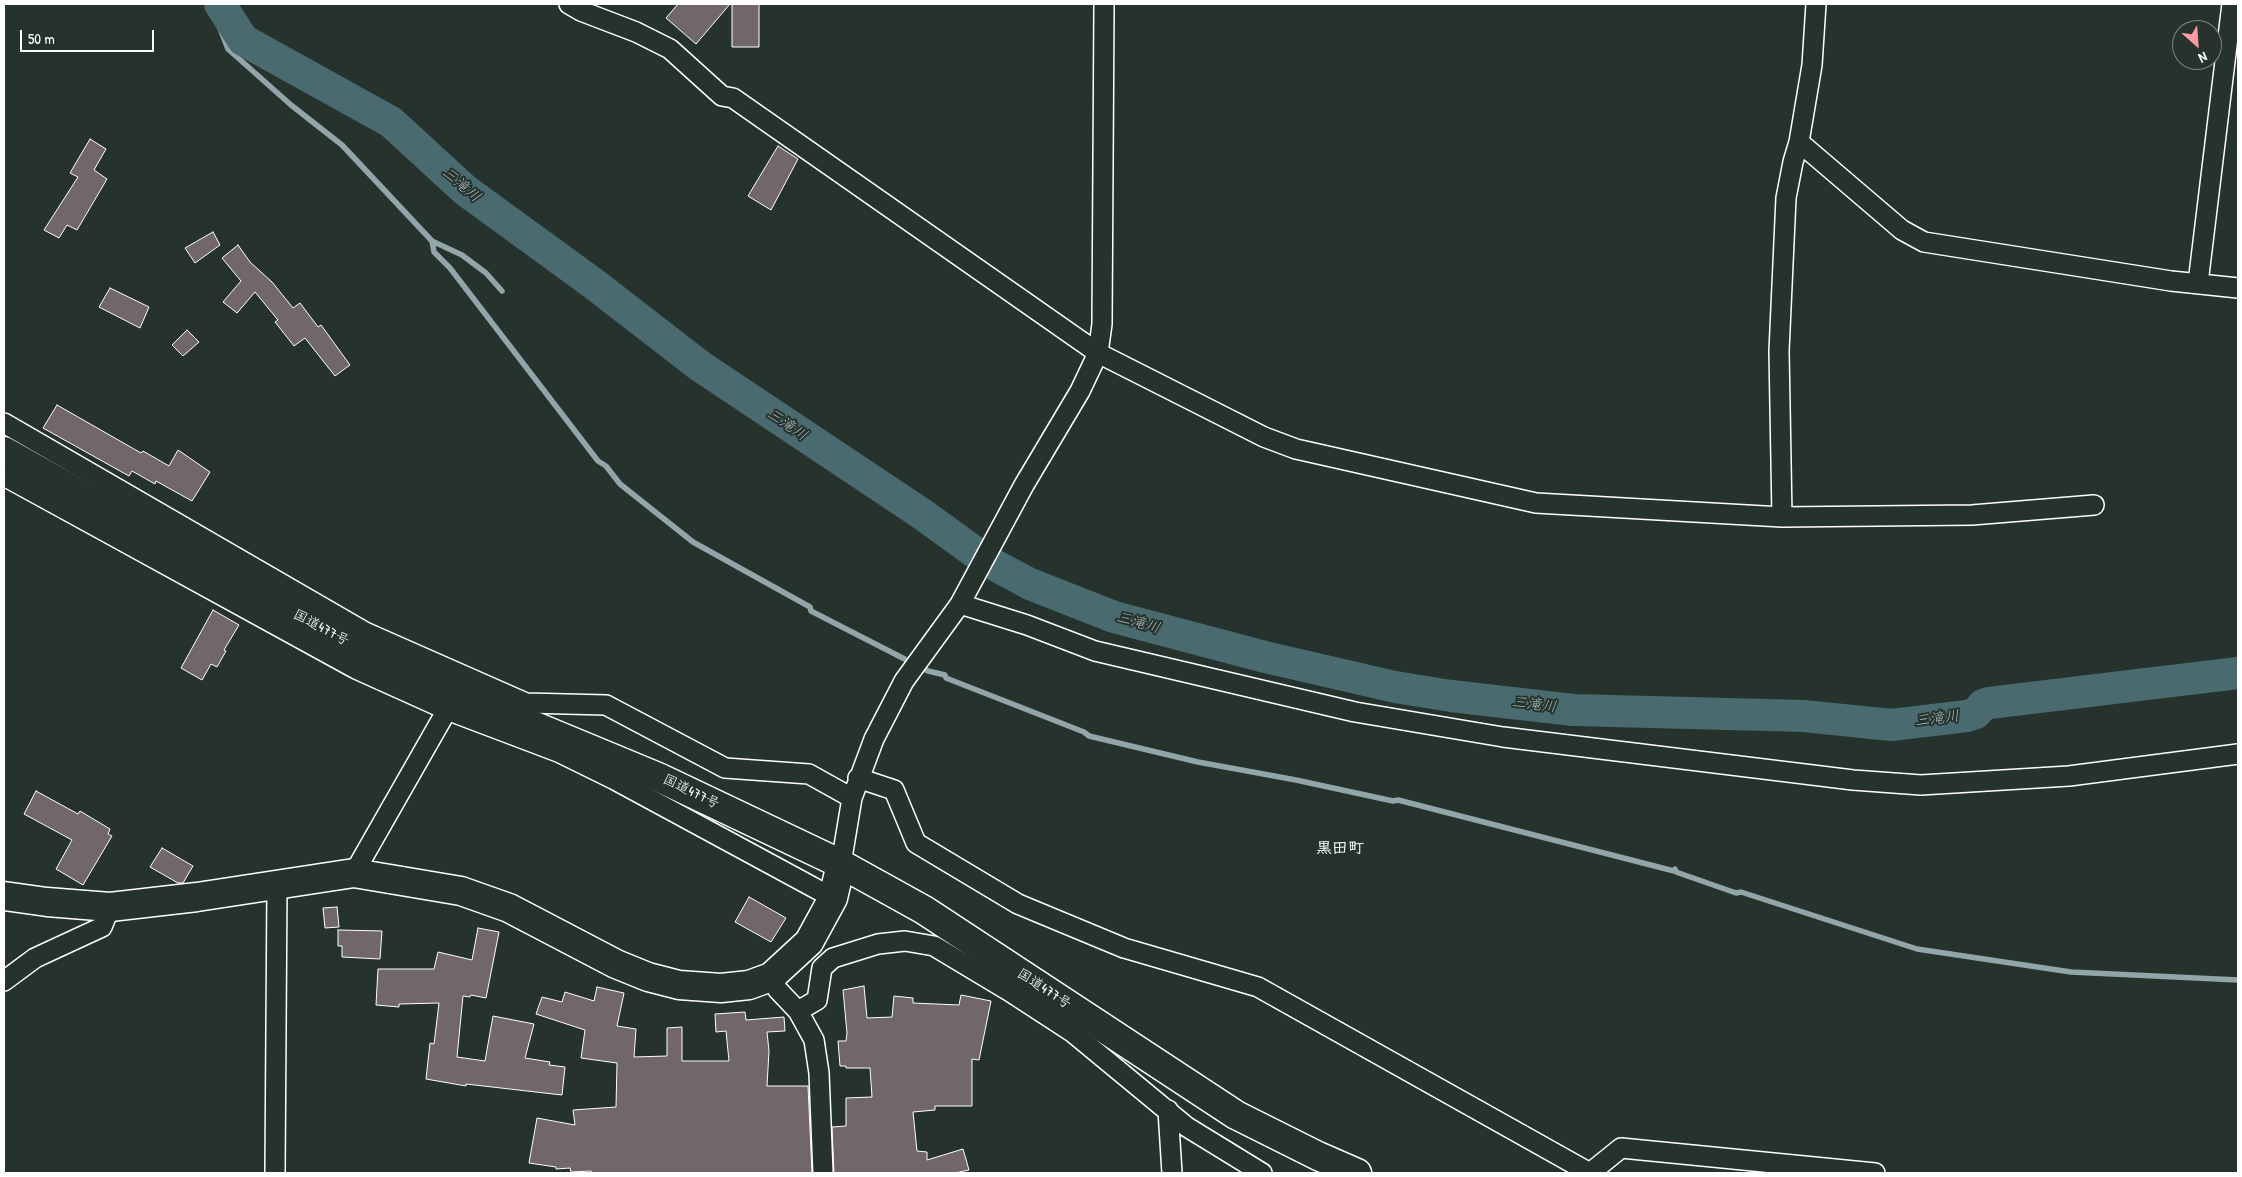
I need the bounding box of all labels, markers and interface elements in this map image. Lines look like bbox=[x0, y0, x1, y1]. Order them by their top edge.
scale bar bbox=[22, 20, 156, 52]
north arrow bbox=[2172, 20, 2222, 70]
text: 50 m bbox=[28, 28, 55, 49]
text: N bbox=[2196, 48, 2211, 68]
water label: 三滝川 bbox=[438, 164, 484, 206]
water label: 三滝川 bbox=[763, 405, 811, 445]
street label: 国道477号 bbox=[290, 606, 352, 650]
water label: 三滝川 bbox=[1114, 608, 1162, 638]
water label: 三滝川 bbox=[1511, 693, 1557, 717]
water label: 三滝川 bbox=[1914, 707, 1960, 731]
street label: 国道477号 bbox=[660, 771, 722, 813]
district label: 黒田町 bbox=[1316, 839, 1364, 859]
street label: 国道477号 bbox=[1014, 965, 1074, 1013]

